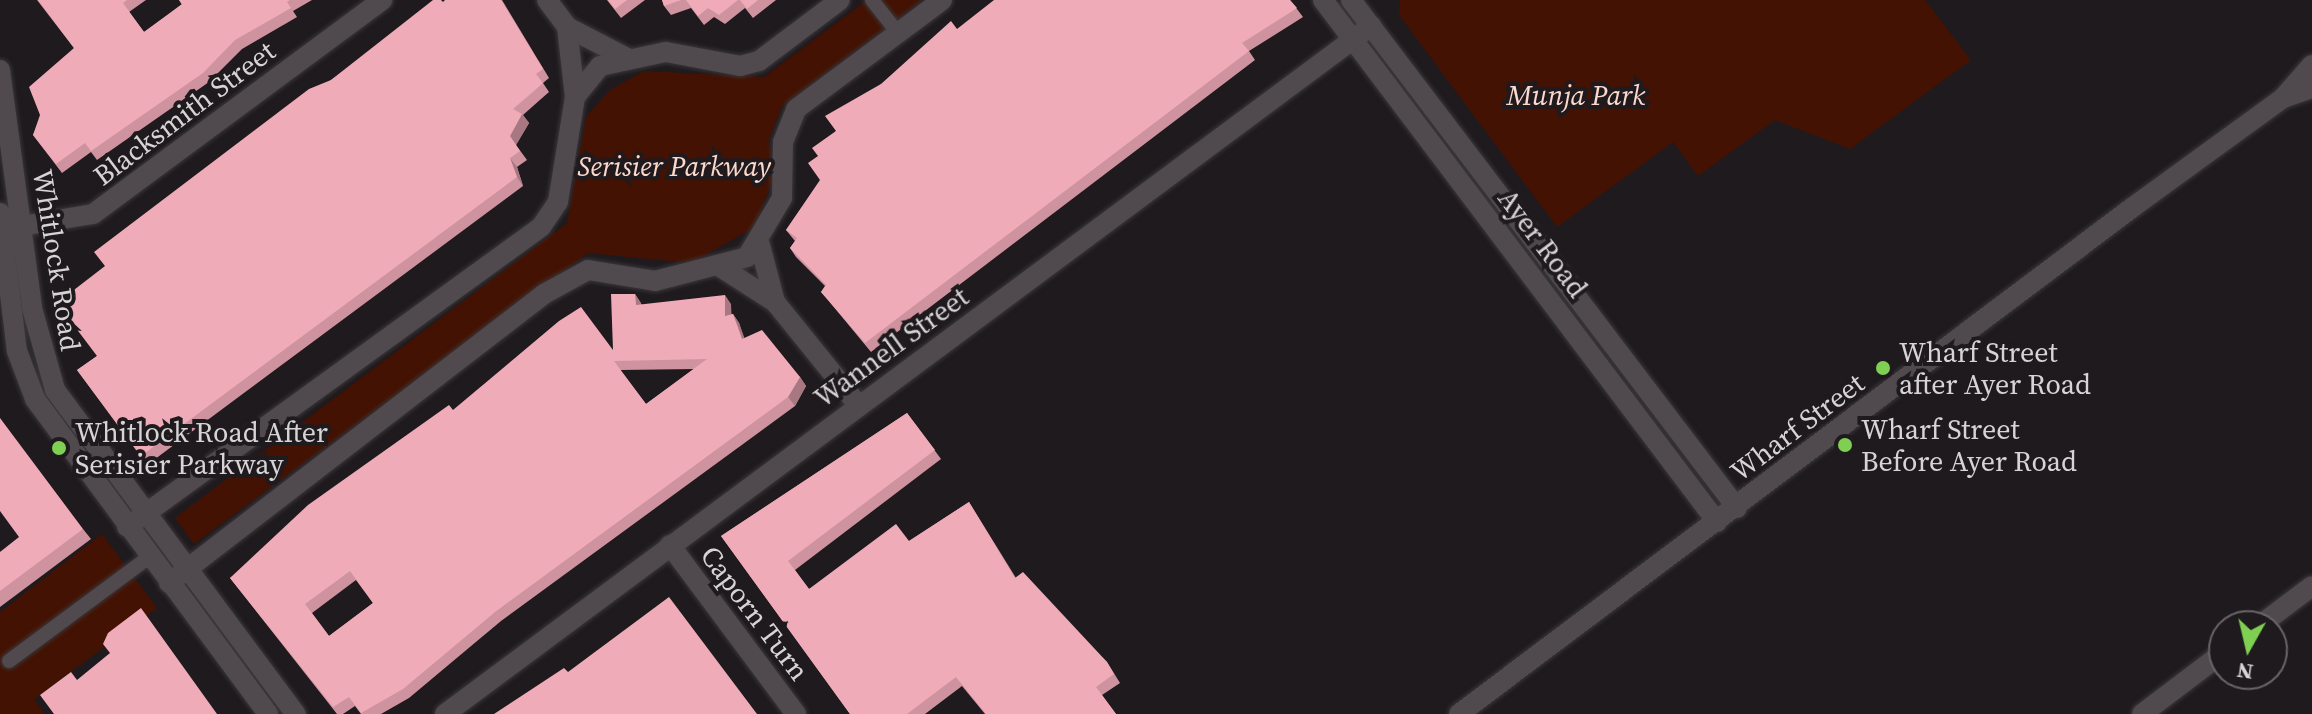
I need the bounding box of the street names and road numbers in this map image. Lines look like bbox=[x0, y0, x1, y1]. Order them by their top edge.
street label: Blacksmith Street bbox=[87, 34, 281, 192]
street label: Whitlock Road bbox=[26, 167, 88, 353]
street label: Ayer Road bbox=[1491, 182, 1595, 304]
street label: Wannell Street bbox=[807, 280, 975, 414]
street label: Wharf Street bbox=[1724, 366, 1870, 488]
street label: Caporn Turn bbox=[693, 539, 817, 687]

